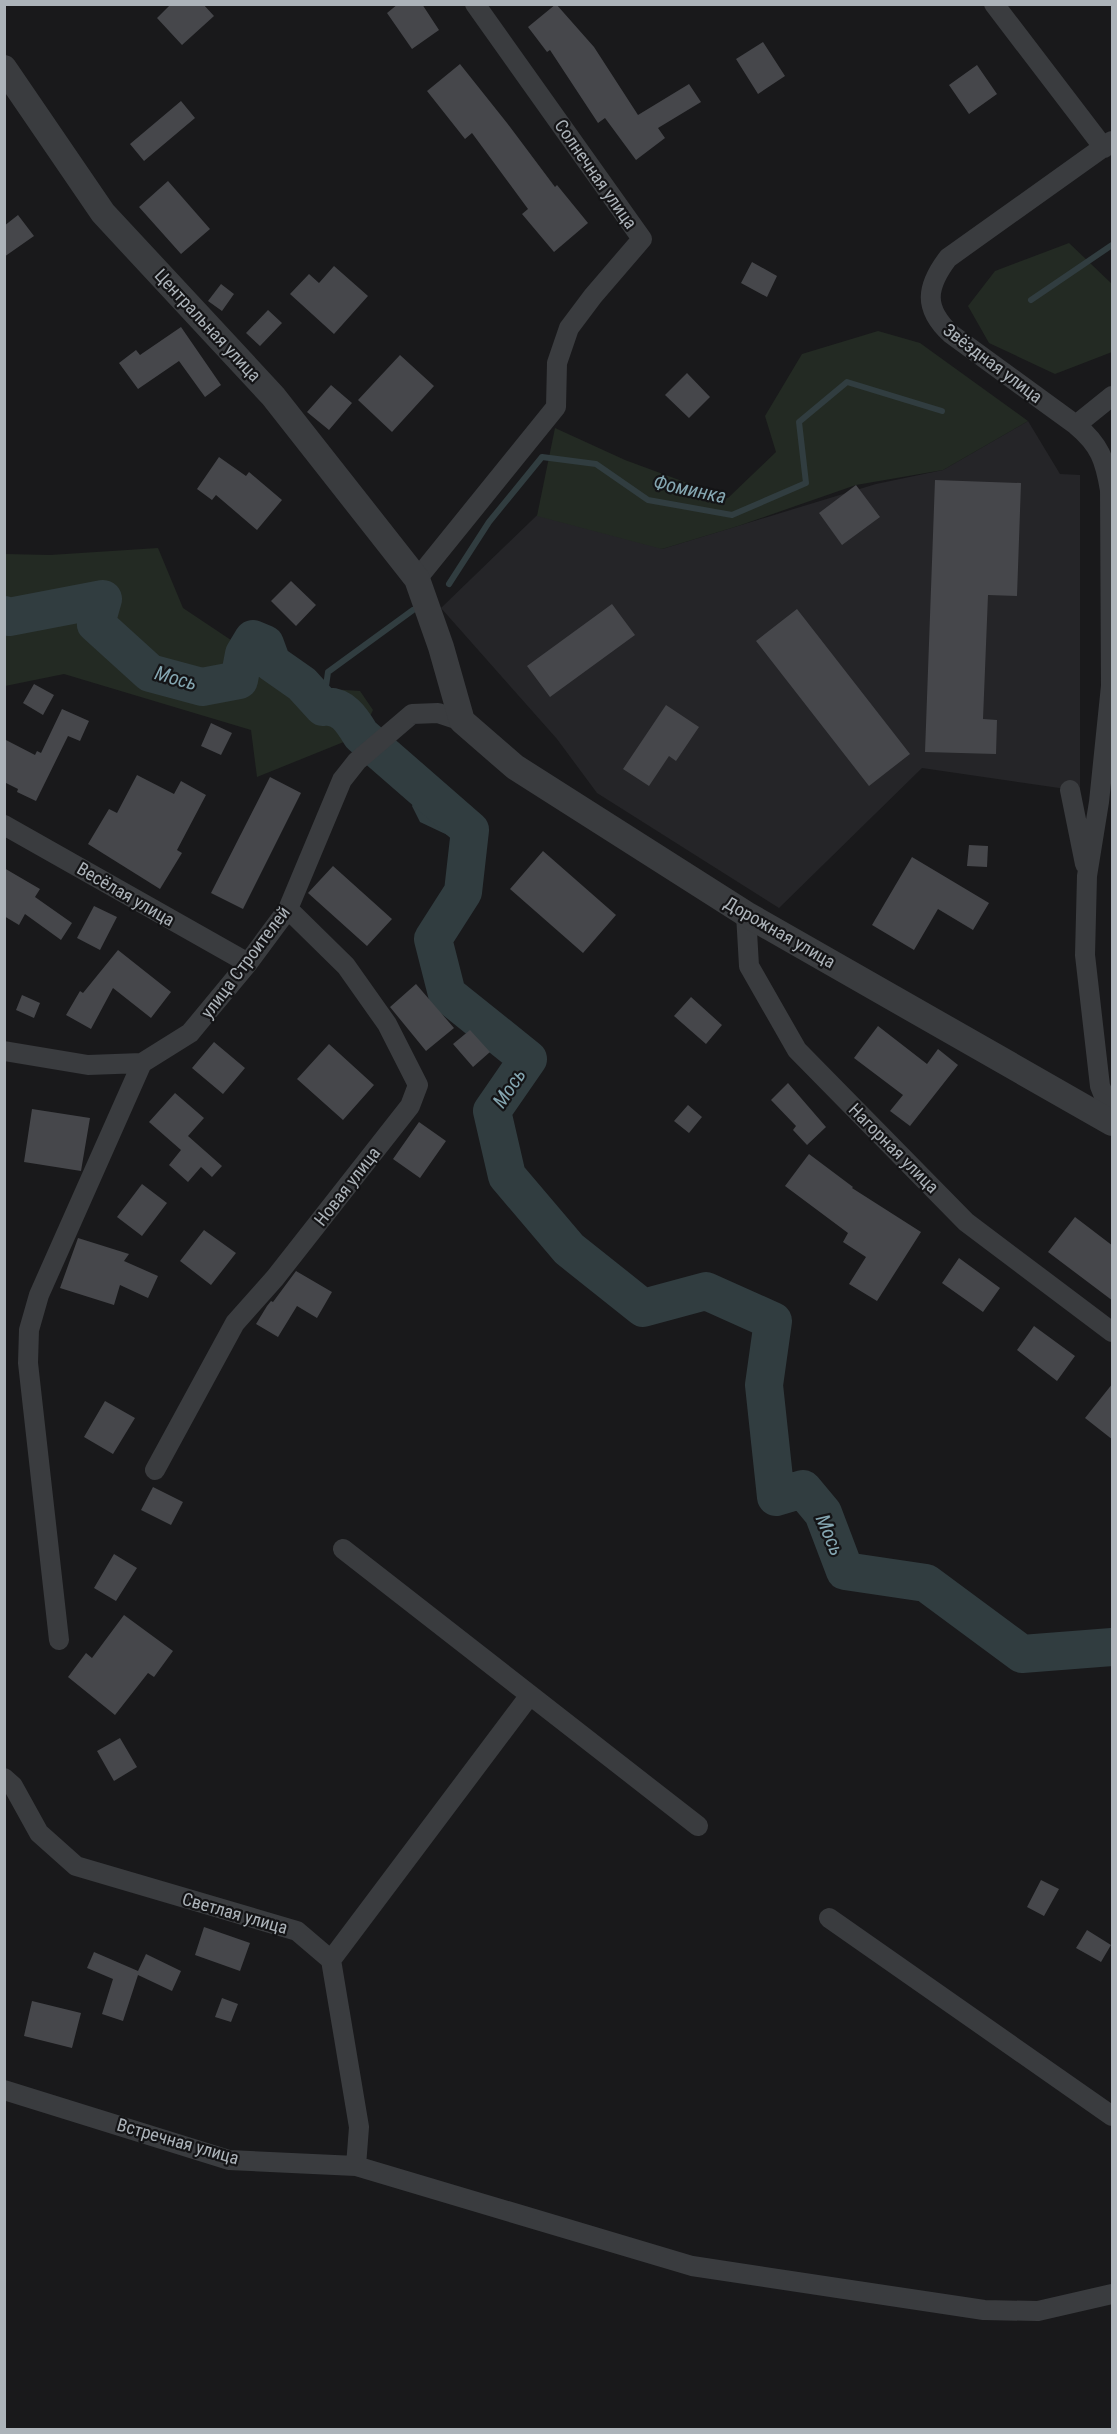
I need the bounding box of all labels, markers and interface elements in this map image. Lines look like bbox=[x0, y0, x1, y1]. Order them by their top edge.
street label: Солнечная улица bbox=[550, 115, 642, 233]
street label: Центральная улица bbox=[150, 264, 266, 386]
street label: Звёздная улица bbox=[939, 319, 1047, 407]
water label: Фоминка bbox=[651, 470, 729, 508]
water label: Мось bbox=[152, 661, 200, 695]
street label: Весёлая улица bbox=[73, 858, 179, 930]
street label: Дорожная улица bbox=[721, 892, 839, 972]
street label: улица Строителей bbox=[196, 902, 294, 1022]
water label: Мось bbox=[487, 1064, 531, 1112]
street label: Нагорная улица bbox=[845, 1099, 943, 1197]
street label: Новая улица bbox=[310, 1142, 384, 1230]
water label: Мось bbox=[811, 1511, 849, 1559]
street label: Светлая улица bbox=[180, 1888, 290, 1938]
street label: Встречная улица bbox=[115, 2114, 241, 2168]

